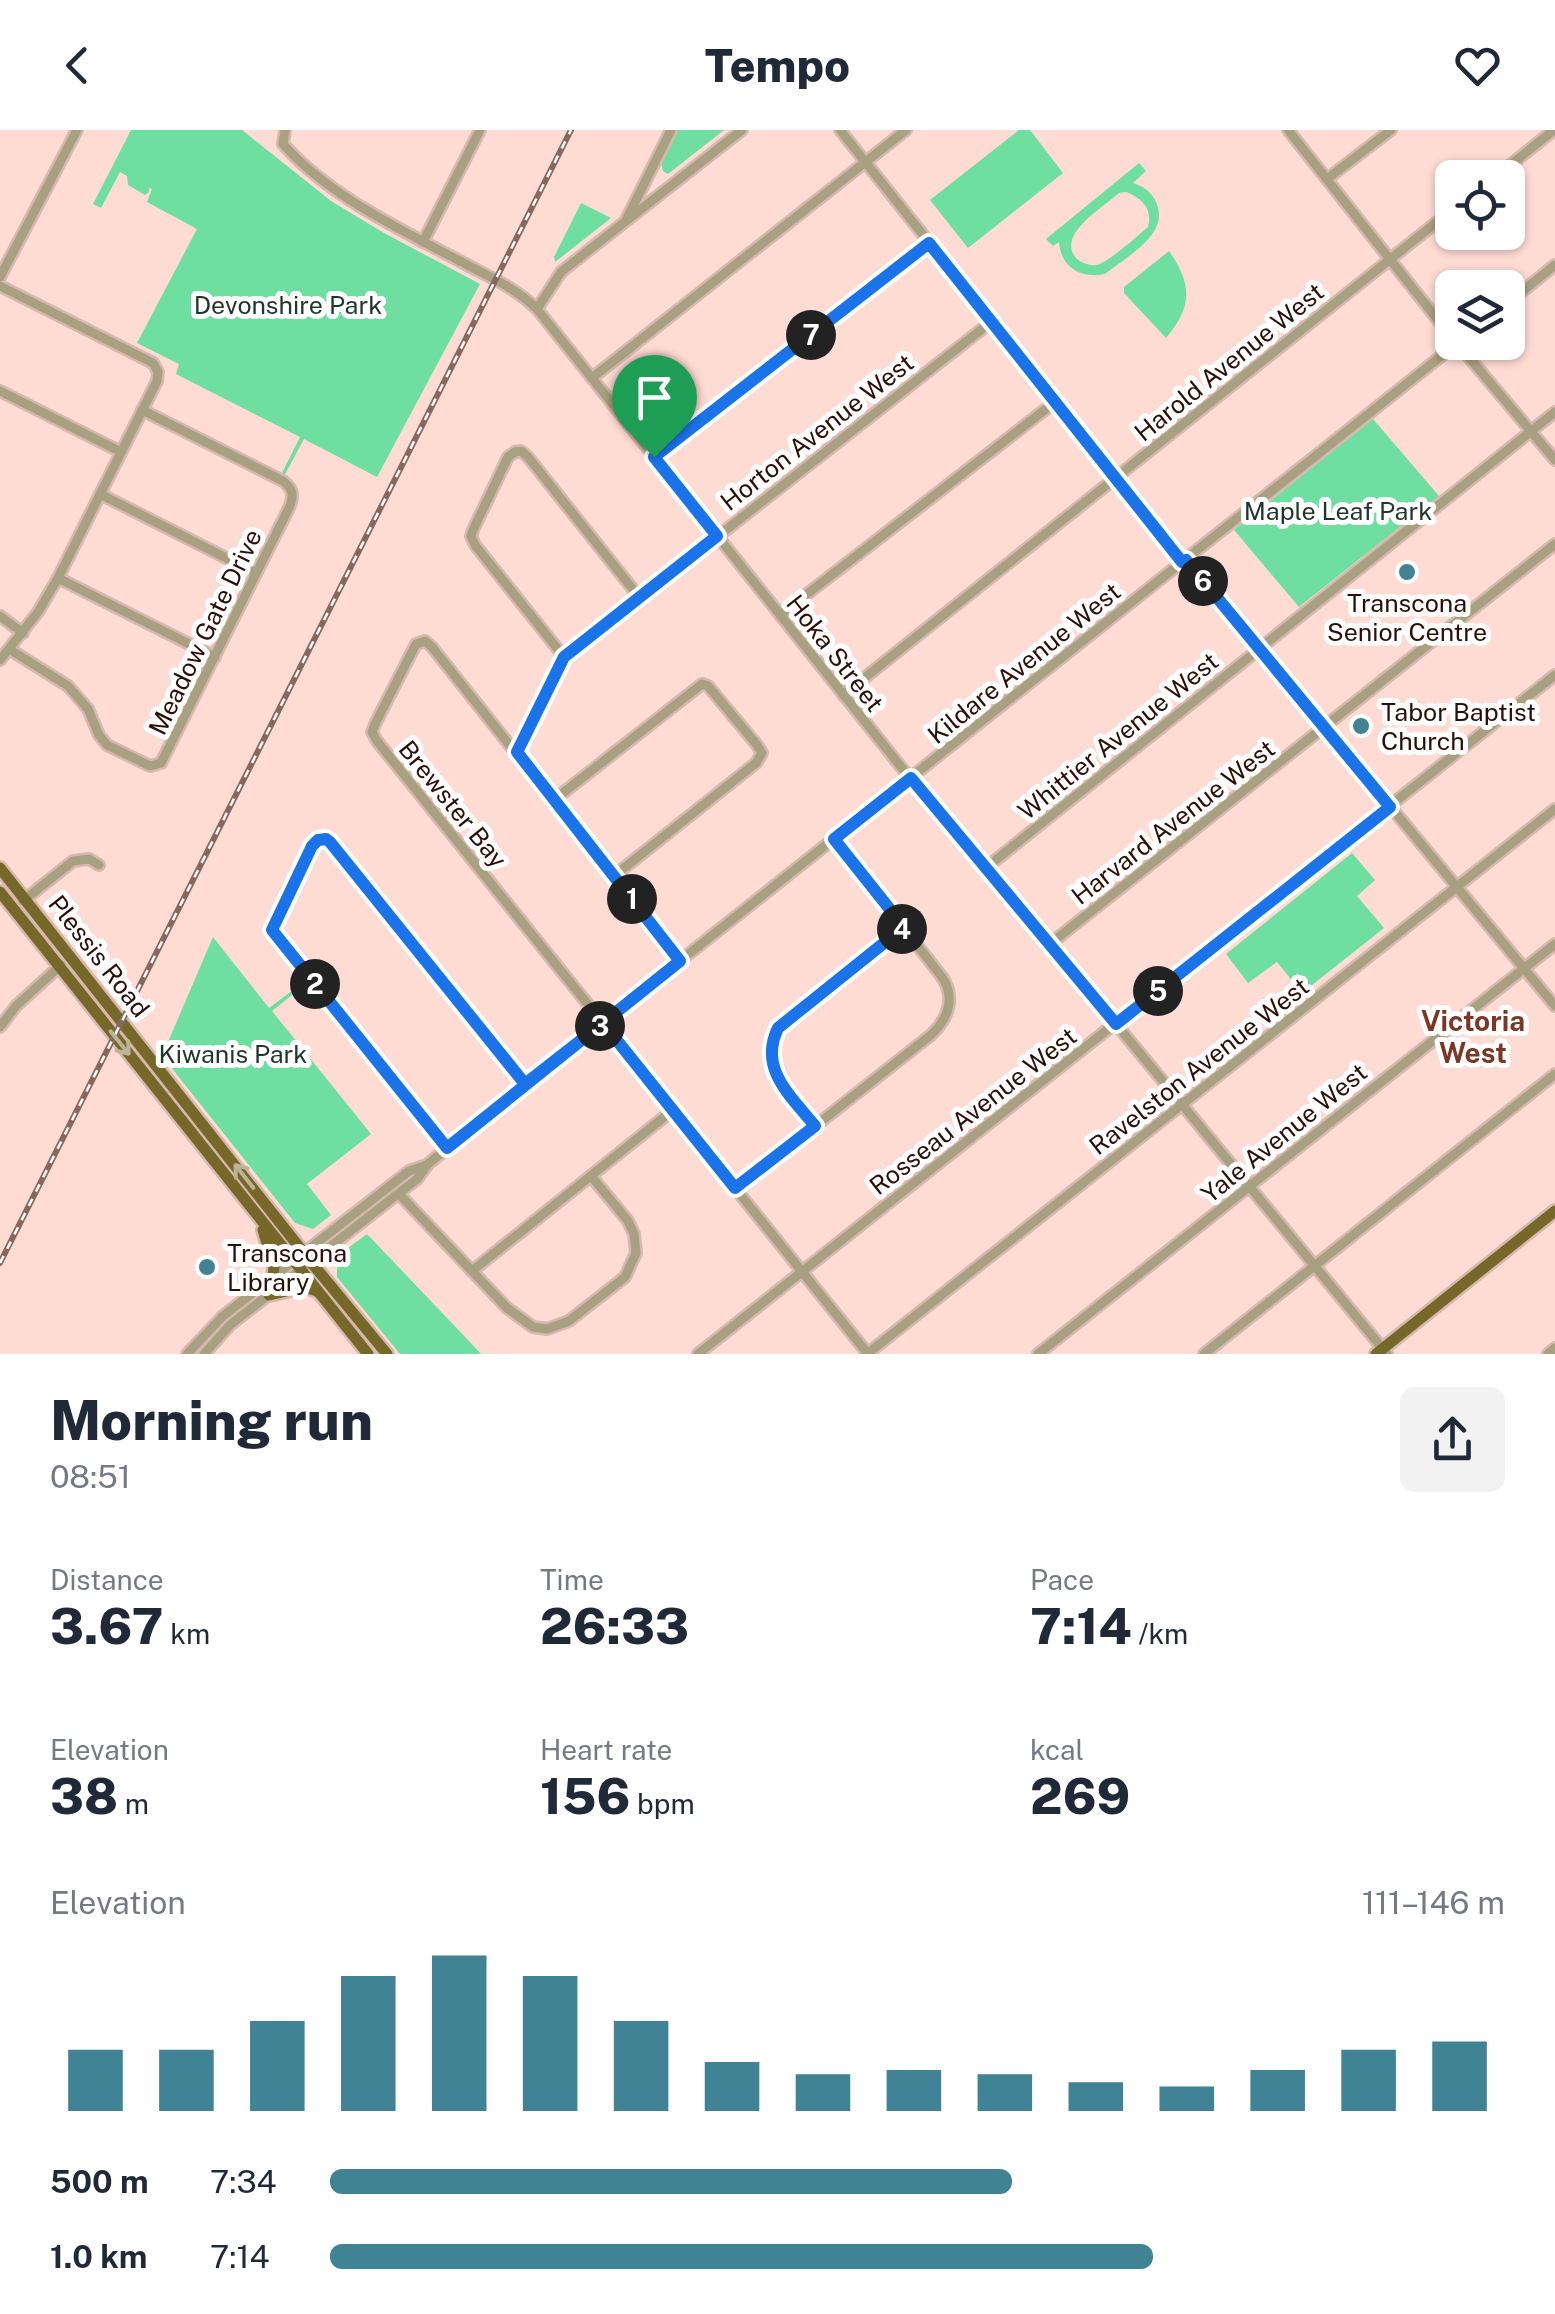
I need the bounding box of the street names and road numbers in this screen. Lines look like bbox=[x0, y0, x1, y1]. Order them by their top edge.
street label: Harold Avenue West bbox=[1128, 277, 1330, 447]
street label: Horton Avenue West bbox=[715, 347, 919, 517]
street label: Meadow Gate Drive bbox=[142, 524, 268, 740]
street label: Kildare Avenue West bbox=[922, 576, 1126, 750]
street label: Hoka Street bbox=[780, 589, 890, 717]
street label: Whittier Avenue West bbox=[1012, 646, 1224, 826]
street label: Harvard Avenue West bbox=[1065, 733, 1281, 911]
street label: Brewster Bay bbox=[393, 734, 513, 874]
street label: Plessis Road bbox=[42, 889, 156, 1023]
street label: Ravelston Avenue West bbox=[1083, 971, 1315, 1161]
street label: Rosseau Avenue West bbox=[864, 1021, 1082, 1201]
street label: Yale Avenue West bbox=[1195, 1057, 1373, 1209]

